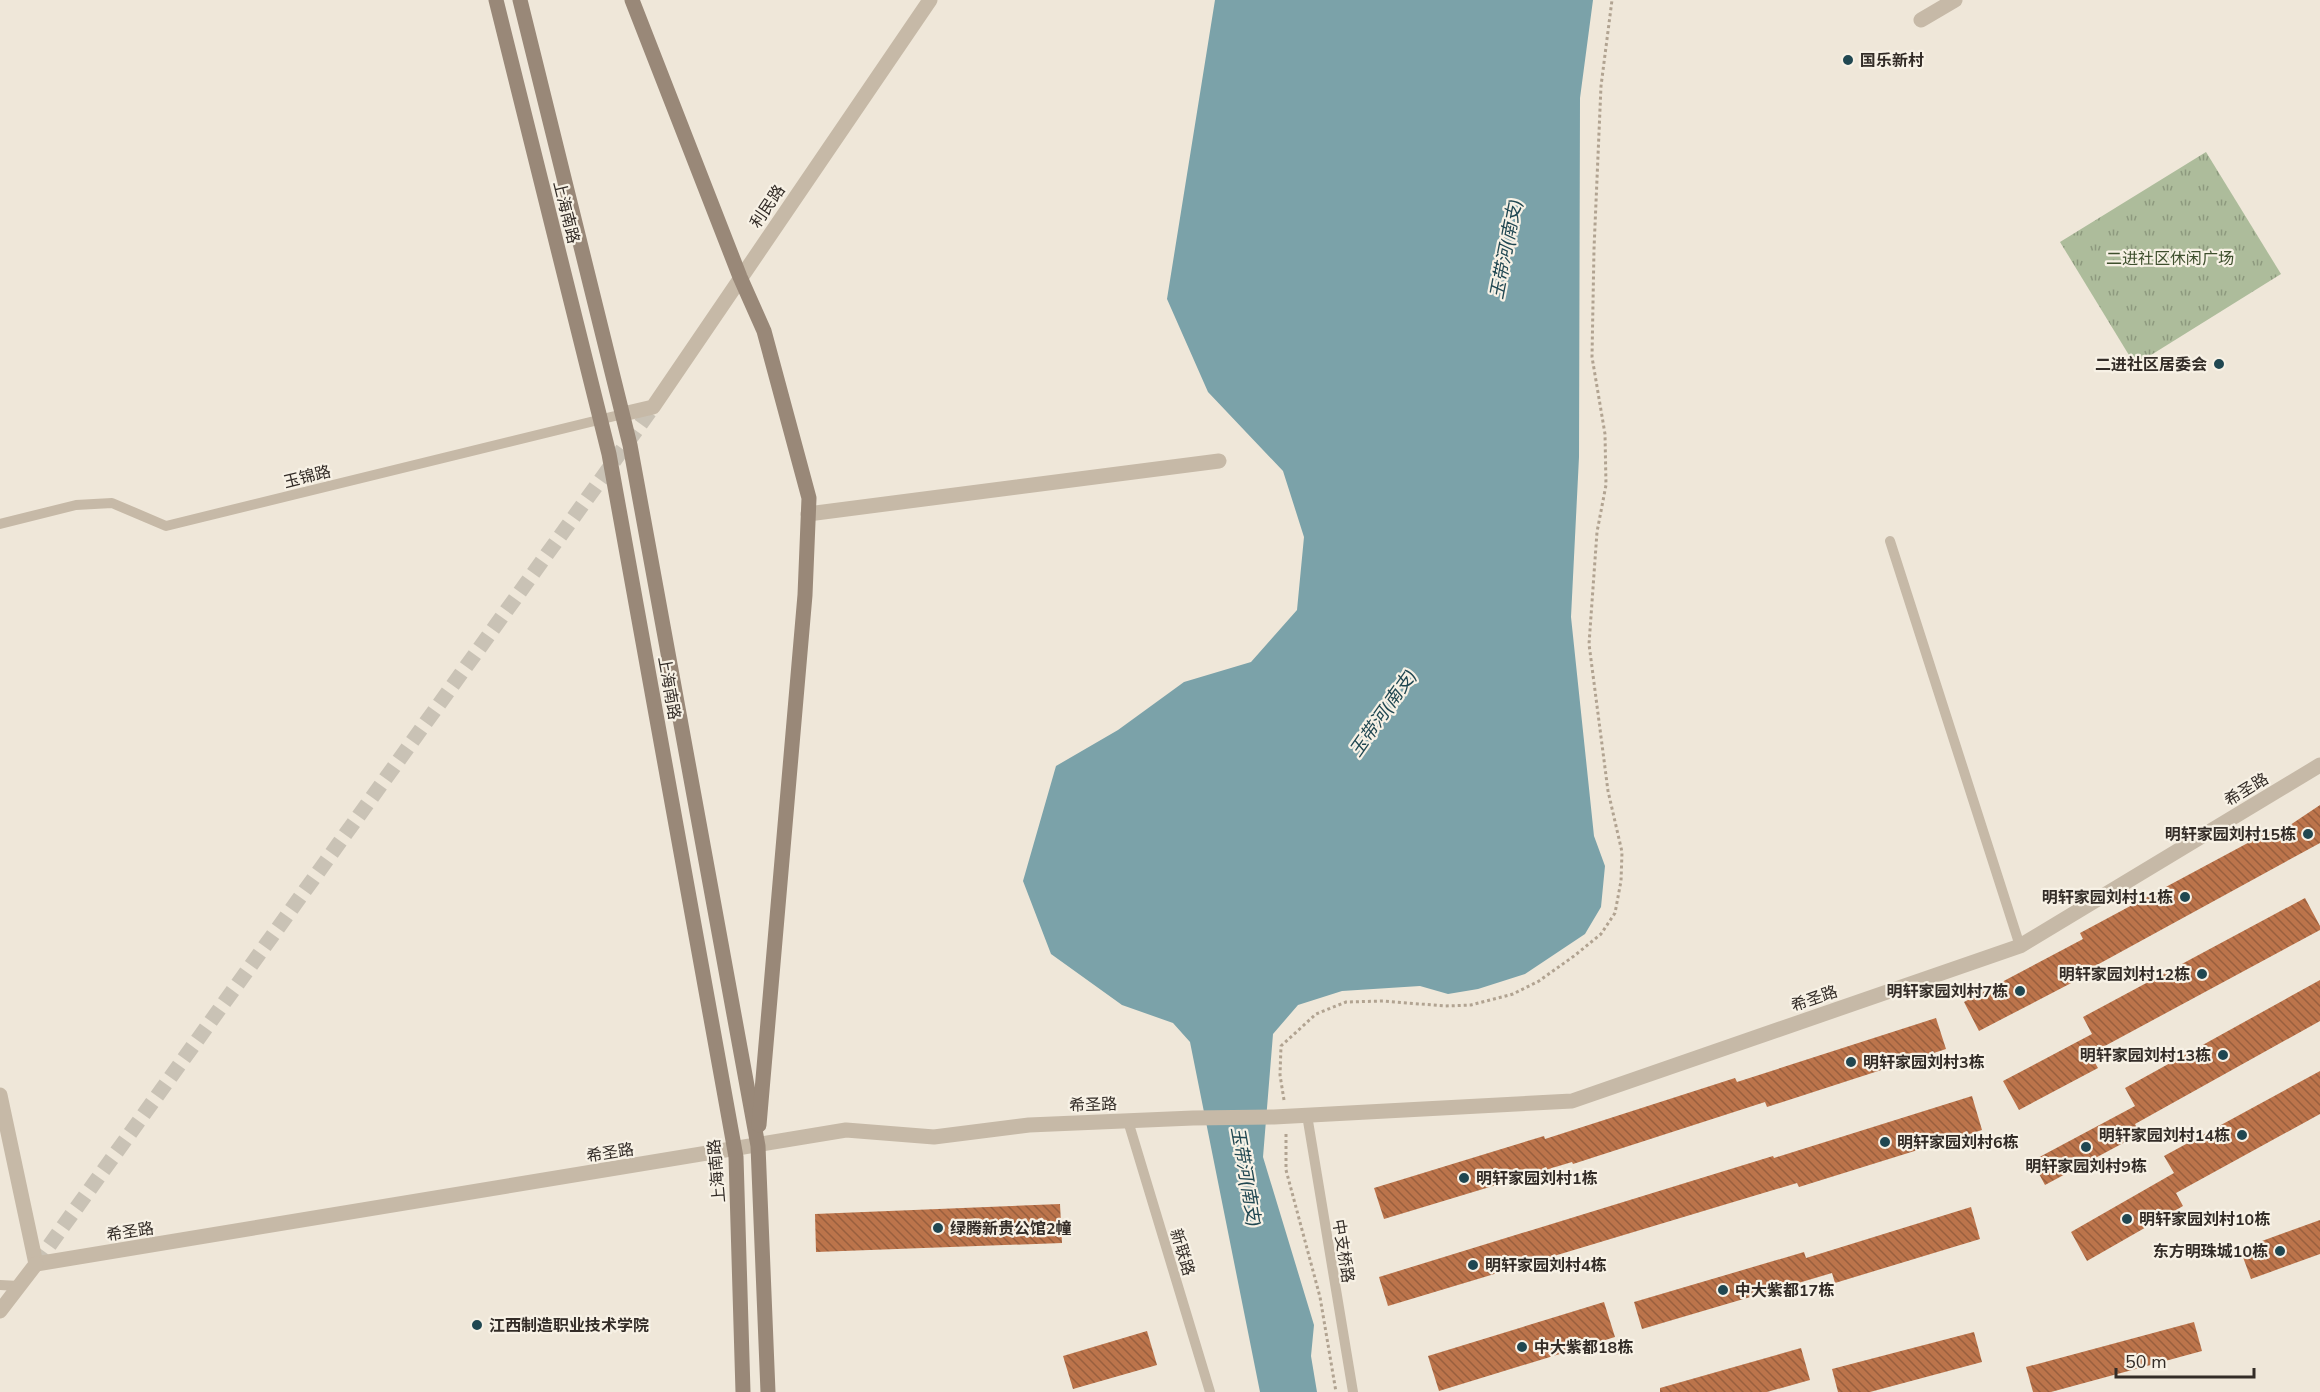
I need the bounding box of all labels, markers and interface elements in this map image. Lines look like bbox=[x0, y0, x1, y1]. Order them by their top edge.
place label: 国乐新村 bbox=[1860, 50, 1924, 72]
marker: 国乐新村 bbox=[1841, 53, 1855, 67]
street label: 上海南路 bbox=[548, 179, 584, 246]
street label: 利民路 bbox=[745, 181, 790, 233]
water label: 玉带河(南支) bbox=[1485, 197, 1527, 301]
park label: 二进社区休闲广场 bbox=[2106, 248, 2234, 270]
place label: 二进社区居委会 bbox=[2095, 354, 2207, 376]
marker: 二进社区居委会 bbox=[2212, 357, 2226, 371]
street label: 玉锦路 bbox=[281, 460, 333, 493]
street label: 上海南路 bbox=[653, 655, 685, 722]
water label: 玉带河(南支) bbox=[1344, 665, 1422, 761]
street label: 希圣路 bbox=[2220, 768, 2273, 812]
place label: 明轩家园刘村15栋 bbox=[2165, 824, 2296, 846]
marker: 明轩家园刘村15栋 bbox=[2301, 827, 2315, 841]
place label: 明轩家园刘村11栋 bbox=[2042, 887, 2173, 909]
marker: 明轩家园刘村11栋 bbox=[2178, 890, 2192, 904]
place label: 明轩家园刘村12栋 bbox=[2059, 964, 2190, 986]
marker: 明轩家园刘村12栋 bbox=[2195, 967, 2209, 981]
street label: 希圣路 bbox=[1788, 981, 1841, 1017]
place label: 明轩家园刘村7栋 bbox=[1886, 981, 2008, 1003]
marker: 明轩家园刘村7栋 bbox=[2013, 984, 2027, 998]
place label: 明轩家园刘村13栋 bbox=[2080, 1045, 2211, 1067]
marker: 明轩家园刘村13栋 bbox=[2216, 1048, 2230, 1062]
place label: 明轩家园刘村3栋 bbox=[1863, 1052, 1985, 1074]
marker: 明轩家园刘村3栋 bbox=[1844, 1055, 1858, 1069]
street label: 希圣路 bbox=[1069, 1093, 1117, 1117]
water label: 玉带河(南支) bbox=[1225, 1125, 1267, 1229]
place label: 明轩家园刘村14栋 bbox=[2099, 1125, 2230, 1147]
marker: 明轩家园刘村14栋 bbox=[2235, 1128, 2249, 1142]
place label: 明轩家园刘村6栋 bbox=[1897, 1132, 2019, 1154]
marker: 明轩家园刘村6栋 bbox=[1878, 1135, 1892, 1149]
street label: 希圣路 bbox=[585, 1138, 636, 1168]
street label: 上海南路 bbox=[703, 1138, 731, 1204]
marker: 明轩家园刘村9栋 bbox=[2079, 1140, 2093, 1154]
place label: 明轩家园刘村9栋 bbox=[2025, 1156, 2147, 1178]
place label: 明轩家园刘村1栋 bbox=[1476, 1168, 1598, 1190]
marker: 明轩家园刘村1栋 bbox=[1457, 1171, 1471, 1185]
place label: 明轩家园刘村10栋 bbox=[2139, 1209, 2270, 1231]
marker: 明轩家园刘村10栋 bbox=[2120, 1212, 2134, 1226]
street label: 希圣路 bbox=[105, 1217, 156, 1247]
place label: 绿腾新贵公馆2幢 bbox=[950, 1218, 1072, 1240]
street label: 中支桥路 bbox=[1327, 1218, 1359, 1284]
marker: 绿腾新贵公馆2幢 bbox=[931, 1221, 945, 1235]
street label: 新联路 bbox=[1165, 1226, 1200, 1278]
place label: 东方明珠城10栋 bbox=[2153, 1241, 2268, 1263]
marker: 东方明珠城10栋 bbox=[2273, 1244, 2287, 1258]
place label: 明轩家园刘村4栋 bbox=[1485, 1255, 1607, 1277]
marker: 明轩家园刘村4栋 bbox=[1466, 1258, 1480, 1272]
place label: 中大紫都17栋 bbox=[1735, 1280, 1834, 1302]
marker: 中大紫都17栋 bbox=[1716, 1283, 1730, 1297]
place label: 江西制造职业技术学院 bbox=[489, 1315, 649, 1337]
marker: 江西制造职业技术学院 bbox=[470, 1318, 484, 1332]
place label: 中大紫都18栋 bbox=[1534, 1337, 1633, 1359]
marker: 中大紫都18栋 bbox=[1515, 1340, 1529, 1354]
scale bar bbox=[2116, 1341, 2254, 1379]
text: 50 m bbox=[2125, 1350, 2167, 1374]

